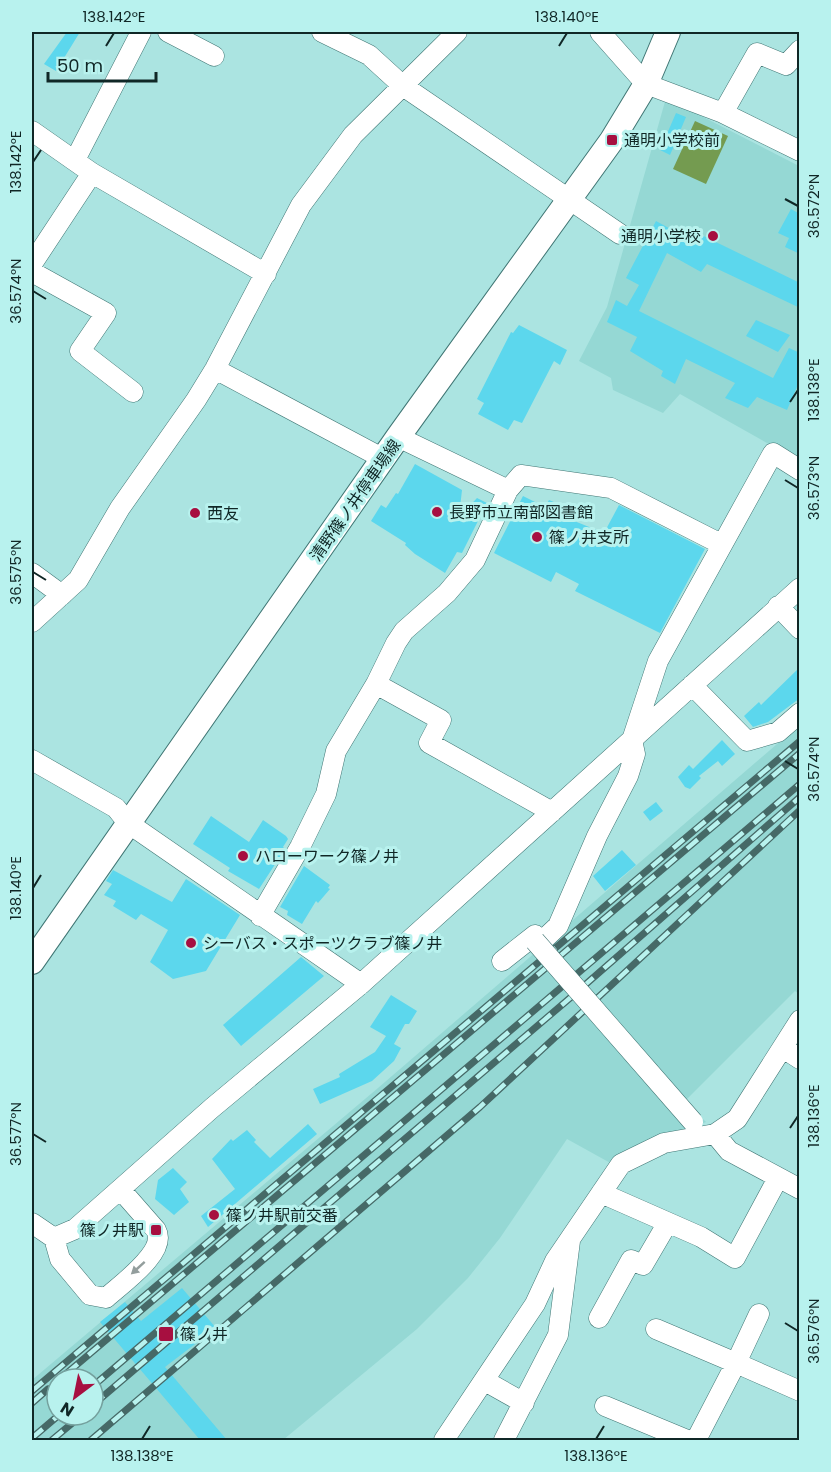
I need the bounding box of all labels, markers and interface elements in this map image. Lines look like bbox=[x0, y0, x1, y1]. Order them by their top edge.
text: 138.142°E bbox=[83, 6, 145, 27]
text: 138.140°E bbox=[535, 6, 599, 27]
scale bar bbox=[48, 45, 156, 83]
text: 50 m bbox=[57, 53, 103, 78]
place label: 通明小学校前 bbox=[624, 129, 720, 152]
text: 138.142°E bbox=[5, 131, 26, 193]
marker: 通明小学校前 bbox=[605, 133, 619, 147]
text: 36.572°N bbox=[803, 174, 824, 238]
place label: 通明小学校 bbox=[621, 225, 701, 248]
marker: 通明小学校 bbox=[706, 229, 720, 243]
text: 36.574°N bbox=[5, 258, 26, 324]
text: 138.138°E bbox=[803, 358, 824, 422]
street label: 清野篠ノ井停車場線 bbox=[305, 435, 406, 566]
text: 36.573°N bbox=[803, 456, 824, 520]
place label: 長野市立南部図書館 bbox=[449, 501, 593, 524]
place label: 西友 bbox=[207, 502, 239, 525]
marker: 長野市立南部図書館 bbox=[430, 505, 444, 519]
marker: 西友 bbox=[188, 506, 202, 520]
place label: 篠ノ井支所 bbox=[549, 526, 629, 549]
marker: 篠ノ井支所 bbox=[530, 530, 544, 544]
text: 36.575°N bbox=[5, 539, 26, 605]
text: 36.574°N bbox=[803, 736, 824, 802]
place label: ハローワーク篠ノ井 bbox=[255, 845, 399, 868]
marker: ハローワーク篠ノ井 bbox=[236, 849, 250, 863]
text: 138.140°E bbox=[5, 856, 26, 920]
place label: シーバス・スポーツクラブ篠ノ井 bbox=[203, 932, 443, 955]
marker: シーバス・スポーツクラブ篠ノ井 bbox=[184, 936, 198, 950]
text: 138.136°E bbox=[803, 1084, 824, 1148]
text: 36.577°N bbox=[5, 1102, 26, 1166]
place label: 篠ノ井駅前交番 bbox=[226, 1204, 338, 1227]
marker: 篠ノ井駅前交番 bbox=[207, 1208, 221, 1222]
place label: 篠ノ井駅 bbox=[80, 1219, 144, 1242]
marker: 篠ノ井駅 bbox=[149, 1223, 163, 1237]
one-way arrow bbox=[130, 1261, 145, 1275]
text: 36.576°N bbox=[803, 1298, 824, 1364]
place label: 篠ノ井 bbox=[180, 1323, 228, 1346]
marker: 篠ノ井 bbox=[157, 1325, 175, 1343]
north arrow bbox=[45, 1367, 105, 1427]
text: N bbox=[56, 1396, 79, 1422]
text: 138.138°E bbox=[110, 1445, 174, 1466]
text: 138.136°E bbox=[564, 1445, 628, 1466]

